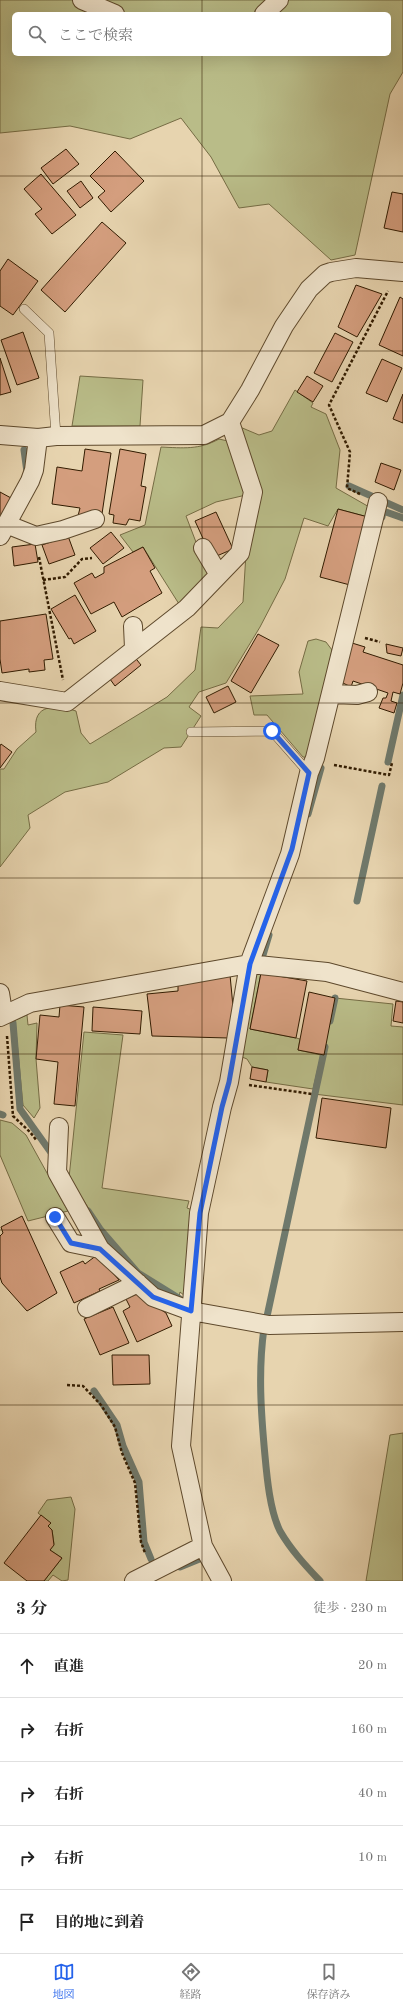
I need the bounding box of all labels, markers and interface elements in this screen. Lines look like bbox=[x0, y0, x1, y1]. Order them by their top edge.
search box bbox=[12, 12, 391, 56]
icon: search bbox=[26, 23, 48, 45]
text: ここで検索 bbox=[58, 29, 133, 44]
route start bbox=[263, 722, 281, 740]
route end bbox=[46, 1208, 64, 1226]
text: 3 分 bbox=[16, 1601, 48, 1618]
text: 徒歩 · 230 m bbox=[313, 1602, 387, 1615]
icon: ahead bbox=[16, 1655, 38, 1677]
text: 20 m bbox=[358, 1659, 387, 1672]
text: 直進 bbox=[54, 1660, 84, 1675]
icon: right bbox=[16, 1719, 38, 1741]
text: 160 m bbox=[350, 1723, 387, 1736]
text: 右折 bbox=[54, 1724, 84, 1739]
icon: right bbox=[16, 1783, 38, 1805]
text: 40 m bbox=[358, 1787, 387, 1800]
text: 右折 bbox=[54, 1788, 84, 1803]
icon: right bbox=[16, 1847, 38, 1869]
text: 10 m bbox=[358, 1851, 387, 1864]
text: 右折 bbox=[54, 1852, 84, 1867]
icon: arrive bbox=[16, 1911, 38, 1933]
text: 目的地に到着 bbox=[54, 1916, 144, 1931]
tab: 地図 bbox=[53, 1961, 75, 2003]
tab: 経路 bbox=[180, 1961, 202, 2003]
tab: 保存済み bbox=[307, 1961, 351, 2003]

